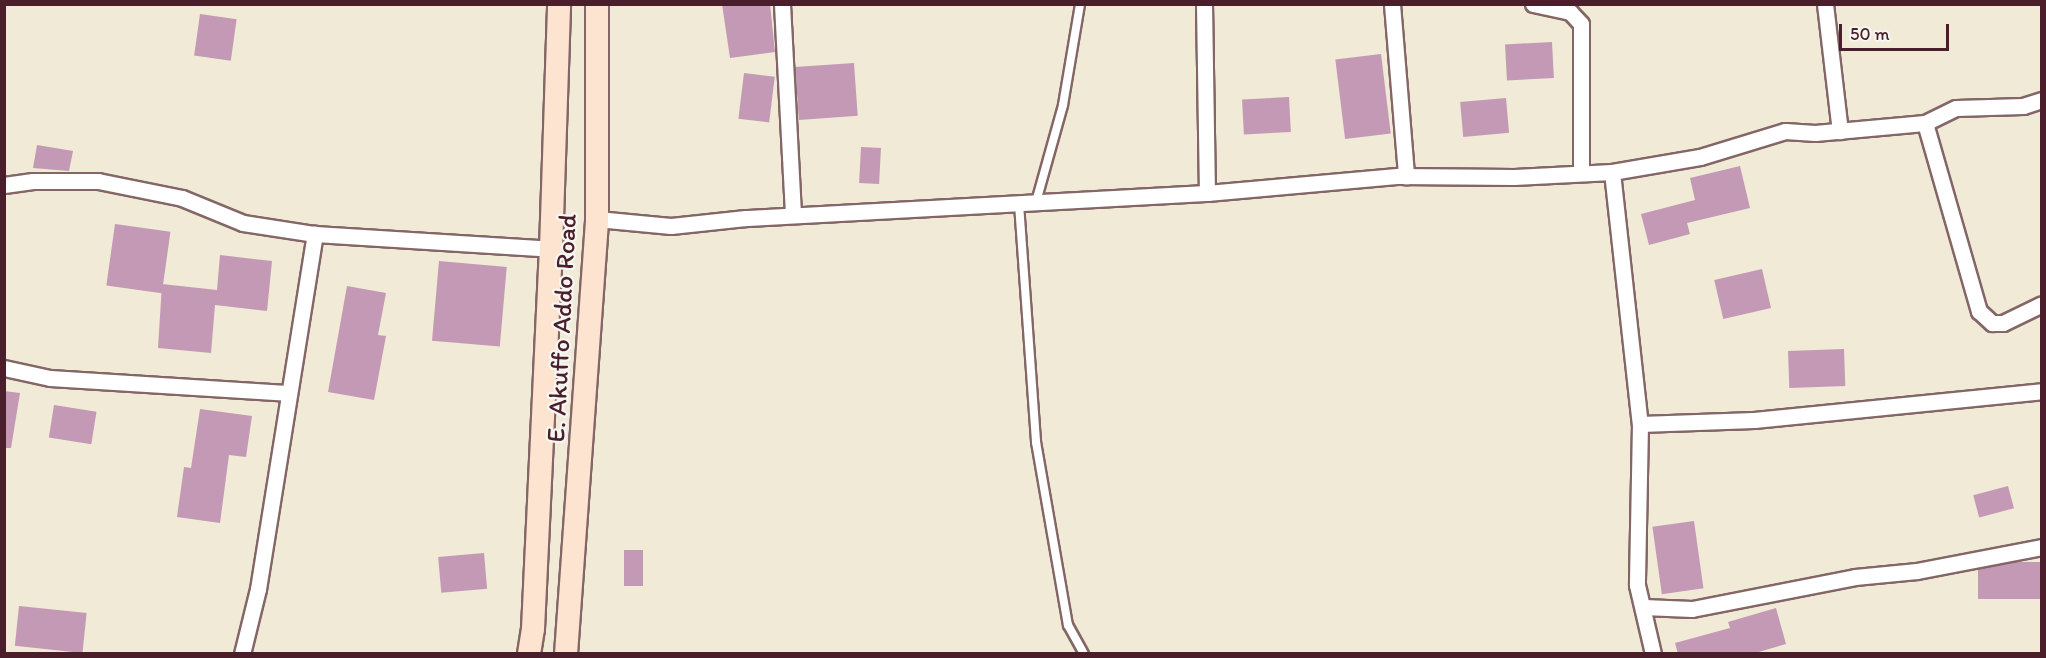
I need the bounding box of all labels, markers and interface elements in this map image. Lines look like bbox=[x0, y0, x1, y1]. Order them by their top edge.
scale bar bbox=[1842, 12, 1952, 50]
text: 50 m bbox=[1850, 23, 1890, 45]
street label: E. Akuffo Addo Road bbox=[540, 213, 584, 443]

